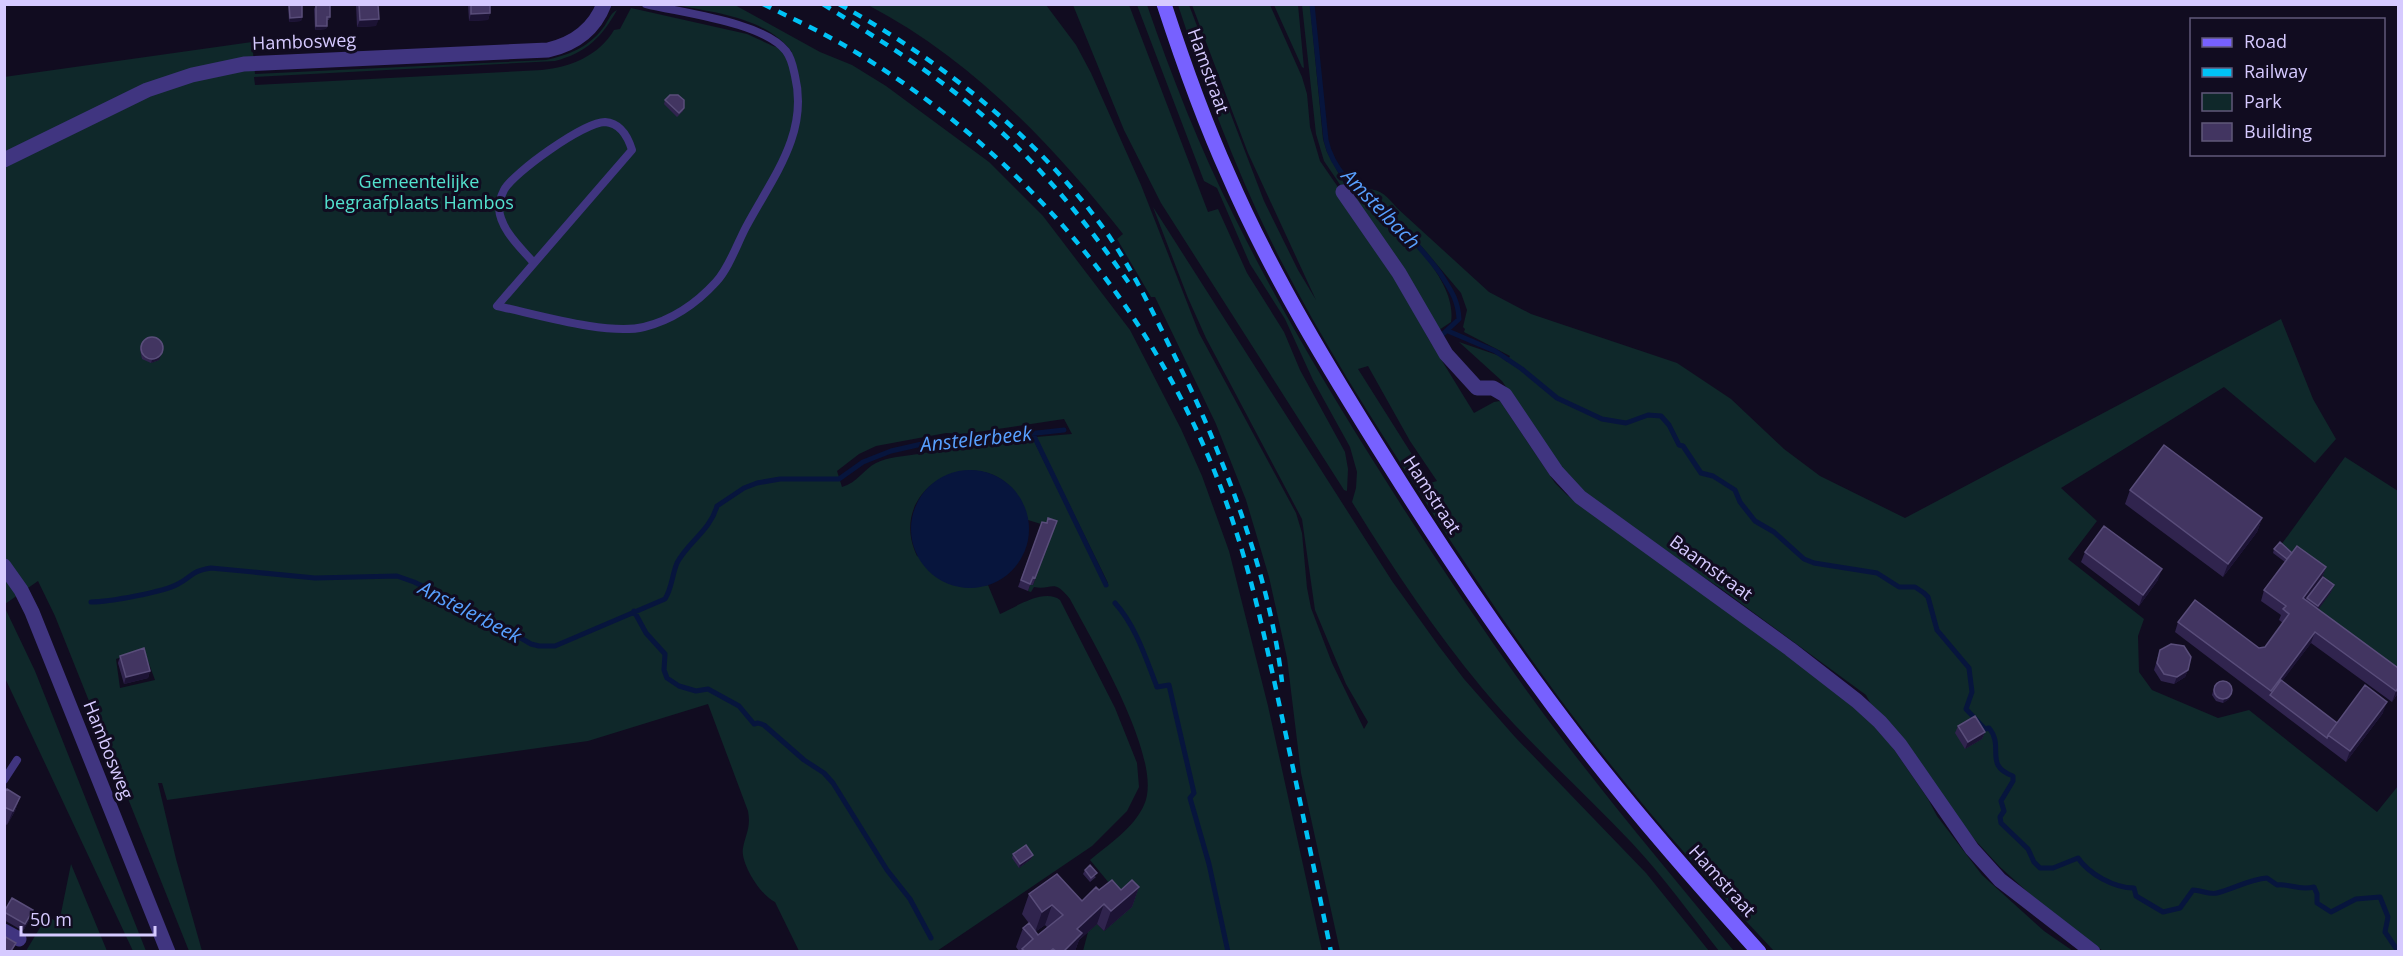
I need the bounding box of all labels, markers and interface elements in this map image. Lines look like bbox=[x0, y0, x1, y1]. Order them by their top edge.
legend bbox=[2190, 18, 2385, 156]
street label: Hamstraat bbox=[1182, 25, 1235, 116]
street label: Hambosweg bbox=[251, 27, 357, 55]
text: Road bbox=[2244, 29, 2287, 53]
text: Railway bbox=[2244, 59, 2308, 83]
text: Park bbox=[2244, 89, 2282, 113]
text: Building bbox=[2244, 119, 2312, 143]
water label: Amstelbach bbox=[1335, 161, 1427, 255]
park label: Gemeentelijke begraafplaats Hambos bbox=[324, 169, 514, 214]
water label: Anstelerbeek bbox=[917, 419, 1034, 458]
street label: Hamstraat bbox=[1399, 451, 1467, 538]
street label: Baamstraat bbox=[1665, 529, 1758, 605]
water label: Anstelerbeek bbox=[412, 573, 527, 650]
street label: Hambosweg bbox=[78, 697, 140, 803]
street label: Hamstraat bbox=[1684, 839, 1761, 921]
scale bar bbox=[21, 899, 154, 937]
text: 50 m bbox=[30, 907, 72, 931]

